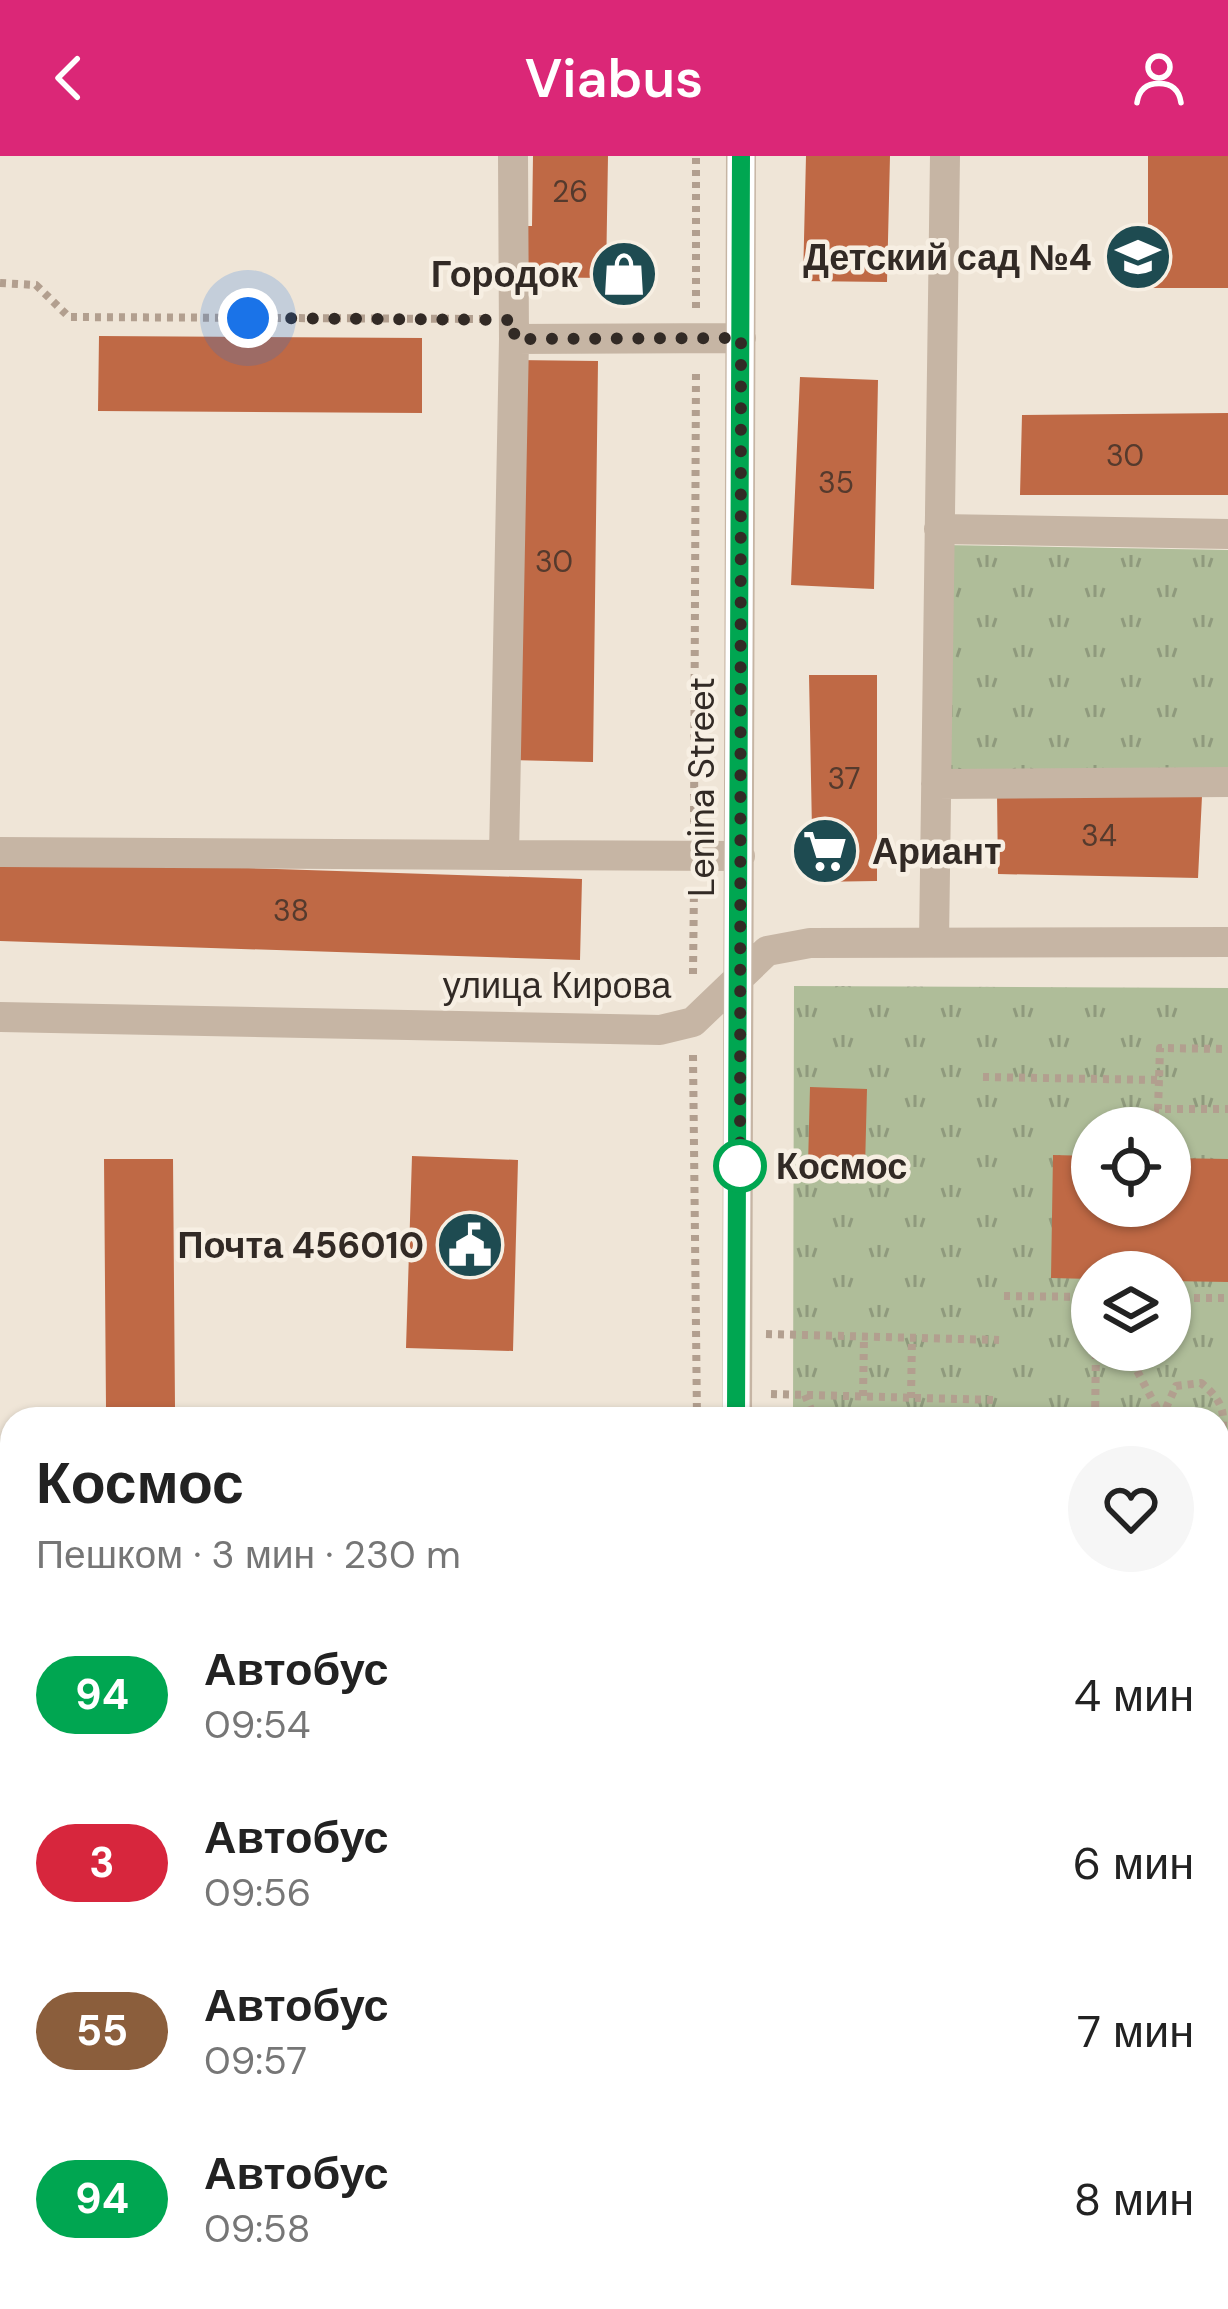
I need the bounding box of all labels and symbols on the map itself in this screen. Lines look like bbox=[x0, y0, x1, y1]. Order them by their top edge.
house number: 26 bbox=[552, 172, 588, 211]
school or university icon: Детский сад №4 bbox=[1103, 222, 1173, 292]
place label: Детский сад №4 bbox=[803, 234, 1092, 281]
shop icon: Городок bbox=[589, 239, 659, 309]
place label: Городок bbox=[431, 251, 579, 298]
your location bbox=[218, 288, 278, 348]
house number: 30 bbox=[1106, 436, 1144, 475]
house number: 35 bbox=[818, 463, 854, 502]
house number: 30 bbox=[535, 542, 573, 581]
street label: Lenina Street bbox=[678, 677, 725, 897]
house number: 37 bbox=[827, 759, 861, 798]
supermarket icon: Ариант bbox=[790, 816, 860, 886]
house number: 34 bbox=[1081, 816, 1117, 855]
place label: Ариант bbox=[872, 828, 1002, 875]
house number: 38 bbox=[273, 891, 309, 930]
street label: улица Кирова bbox=[443, 962, 672, 1009]
marker: Космос bbox=[715, 1141, 765, 1191]
place label: Космос bbox=[776, 1143, 907, 1190]
public building icon: Почта 456010 bbox=[435, 1210, 505, 1280]
place label: Почта 456010 bbox=[178, 1222, 424, 1269]

